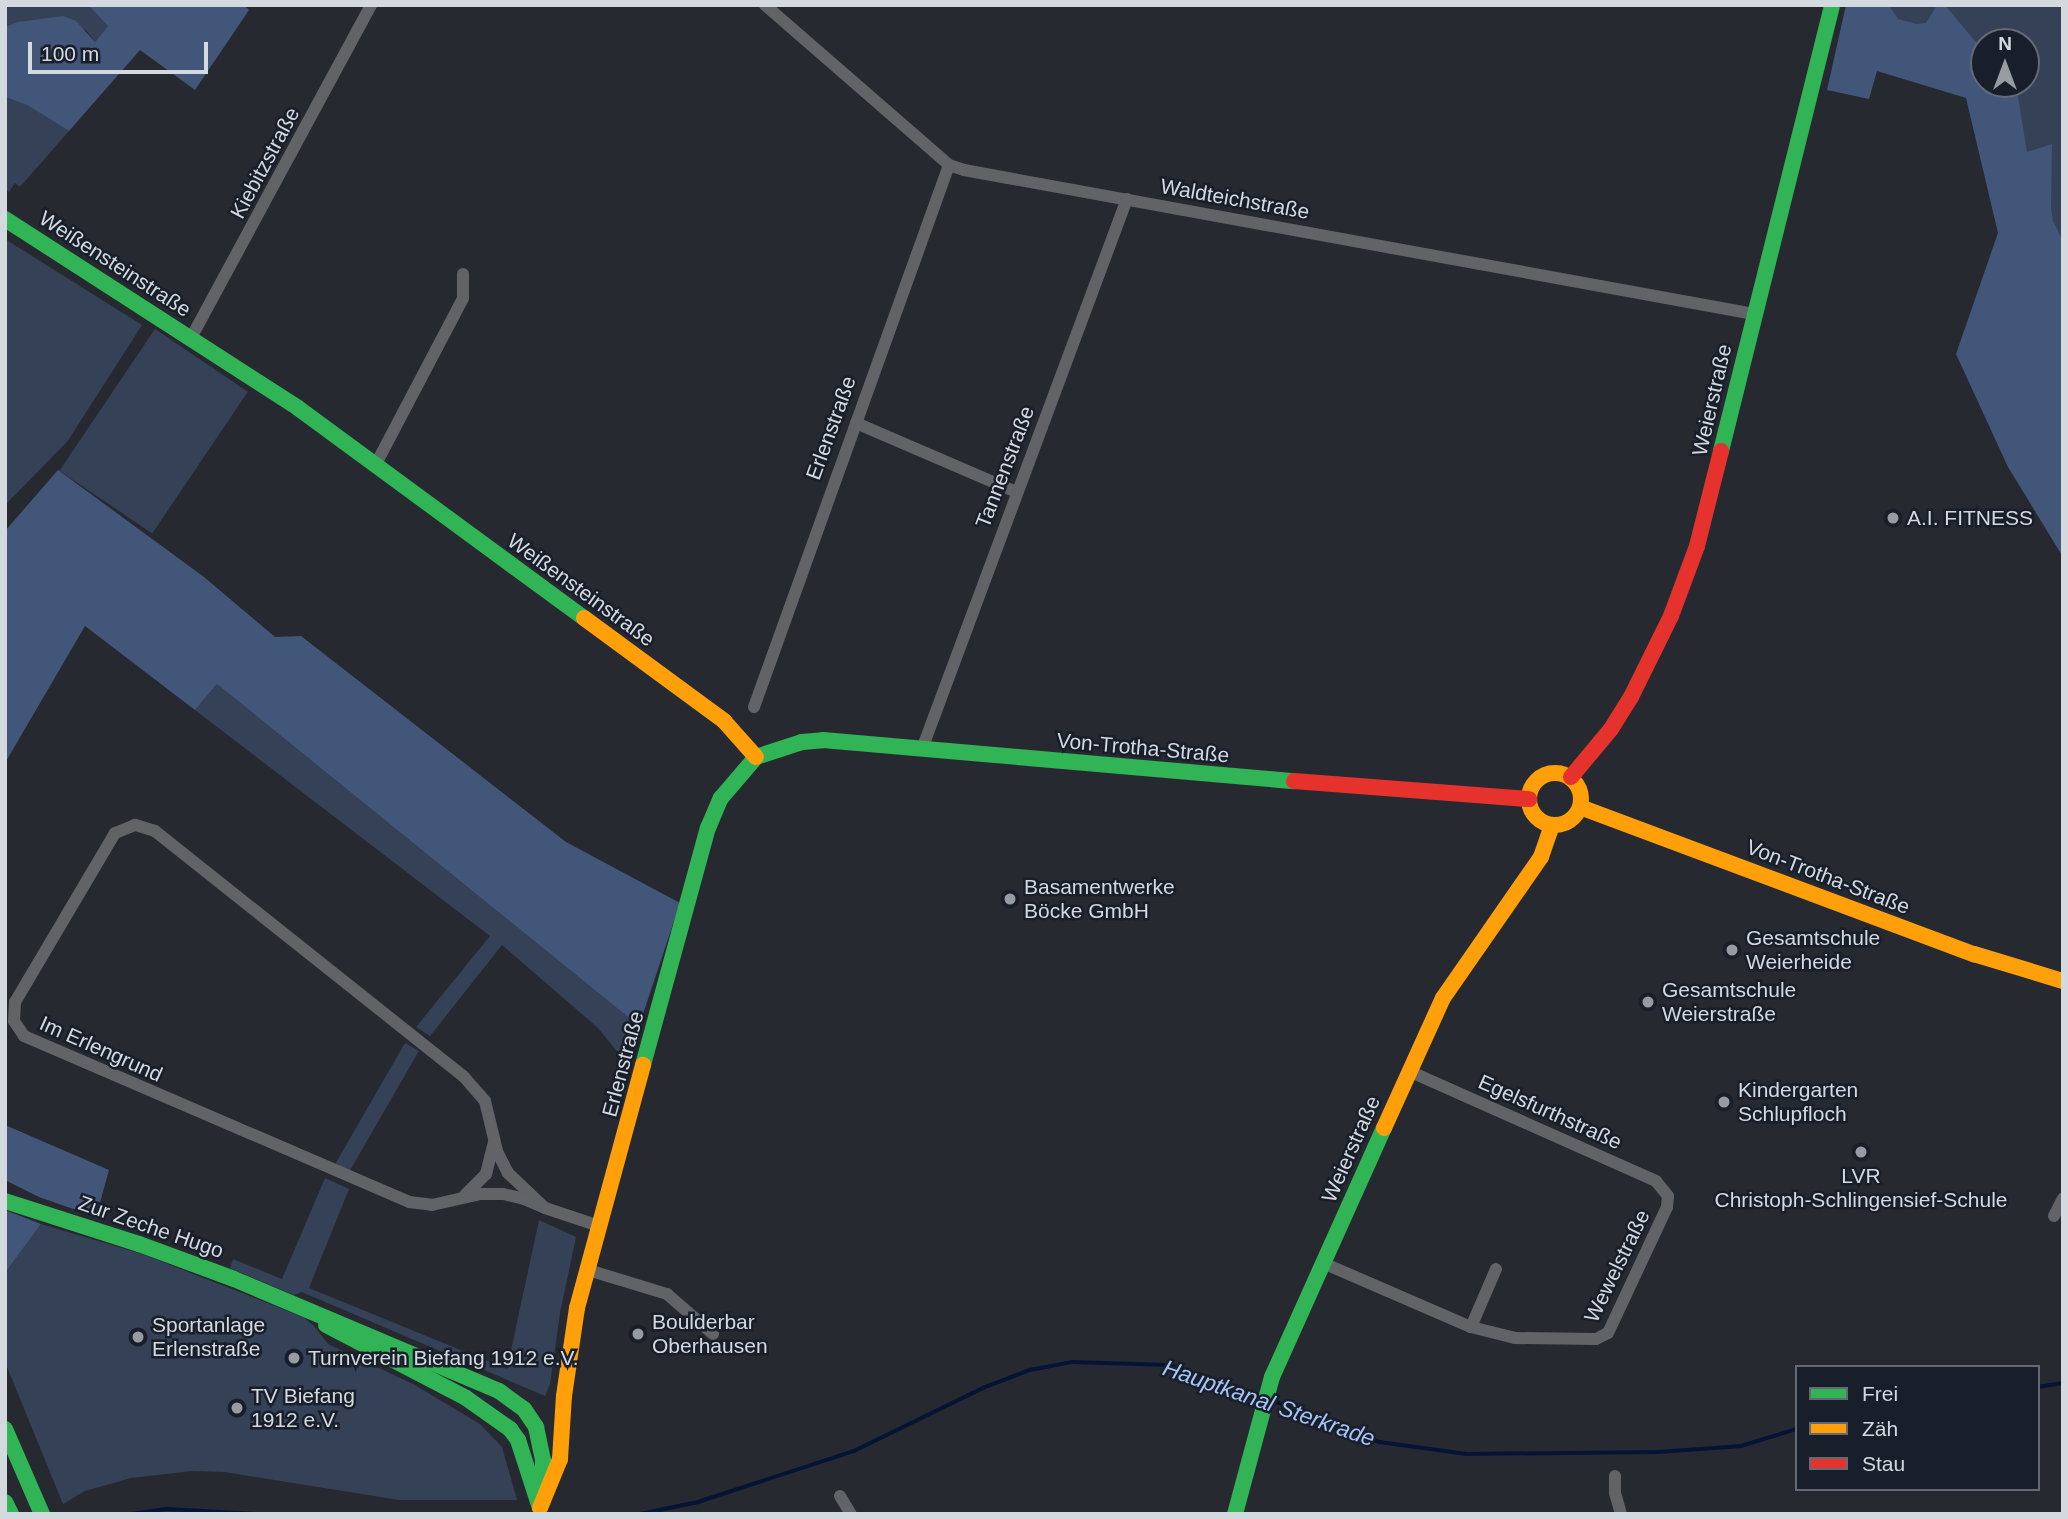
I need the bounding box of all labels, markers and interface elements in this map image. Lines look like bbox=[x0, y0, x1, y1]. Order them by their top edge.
scale bar bbox=[32, 28, 212, 72]
north arrow bbox=[1970, 28, 2040, 98]
text: N bbox=[1998, 33, 2012, 54]
text: 100 m bbox=[41, 42, 99, 65]
street label: Kiebitzstraße bbox=[225, 103, 305, 223]
street label: Waldteichstraße bbox=[1158, 173, 1312, 225]
street label: Weißensteinstraße bbox=[34, 206, 196, 322]
street label: Weierstraße bbox=[1687, 342, 1737, 458]
street label: Erlenstraße bbox=[801, 373, 861, 483]
street label: Tannenstraße bbox=[970, 403, 1040, 531]
place label: A.I. FITNESS bbox=[1907, 505, 2033, 531]
marker: A.I. FITNESS bbox=[1885, 510, 1901, 526]
street label: Weißensteinstraße bbox=[502, 528, 660, 652]
street label: Von-Trotha-Straße bbox=[1056, 728, 1230, 768]
street label: Von-Trotha-Straße bbox=[1743, 834, 1913, 920]
place label: Basamentwerke Böcke GmbH bbox=[1024, 874, 1175, 924]
marker: Basamentwerke Böcke GmbH bbox=[1002, 891, 1018, 907]
place label: Gesamtschule Weierheide bbox=[1746, 925, 1880, 975]
marker: Gesamtschule Weierheide bbox=[1724, 942, 1740, 958]
place label: Gesamtschule Weierstraße bbox=[1662, 977, 1796, 1027]
marker: Gesamtschule Weierstraße bbox=[1640, 994, 1656, 1010]
street label: Erlenstraße bbox=[597, 1008, 649, 1120]
street label: Im Erlengrund bbox=[36, 1011, 166, 1087]
street label: Egelsfurthstraße bbox=[1475, 1069, 1625, 1155]
place label: Kindergarten Schlupfloch bbox=[1738, 1077, 1858, 1127]
street label: Weierstraße bbox=[1316, 1092, 1386, 1206]
marker: Kindergarten Schlupfloch bbox=[1716, 1094, 1732, 1110]
marker: LVR Christoph-Schlingensief-Schule bbox=[1853, 1144, 1869, 1160]
place label: LVR Christoph-Schlingensief-Schule bbox=[1715, 1163, 2007, 1213]
street label: Zur Zeche Hugo bbox=[75, 1190, 227, 1264]
street label: Wewelstraße bbox=[1579, 1206, 1655, 1326]
place label: Boulderbar Oberhausen bbox=[652, 1309, 768, 1359]
place label: Sportanlage Erlenstraße bbox=[152, 1312, 265, 1362]
marker: Boulderbar Oberhausen bbox=[630, 1326, 646, 1342]
marker: Sportanlage Erlenstraße bbox=[130, 1329, 146, 1345]
place label: Turnverein Biefang 1912 e.V. bbox=[308, 1345, 578, 1371]
marker: Turnverein Biefang 1912 e.V. bbox=[286, 1350, 302, 1366]
water label: Hauptkanal Sterkrade bbox=[1159, 1354, 1379, 1452]
legend bbox=[1795, 1365, 2040, 1491]
text: Frei bbox=[1862, 1382, 1898, 1405]
place label: TV Biefang 1912 e.V. bbox=[251, 1383, 355, 1433]
marker: TV Biefang 1912 e.V. bbox=[229, 1400, 245, 1416]
text: Zäh bbox=[1862, 1417, 1898, 1440]
text: Stau bbox=[1862, 1452, 1905, 1475]

